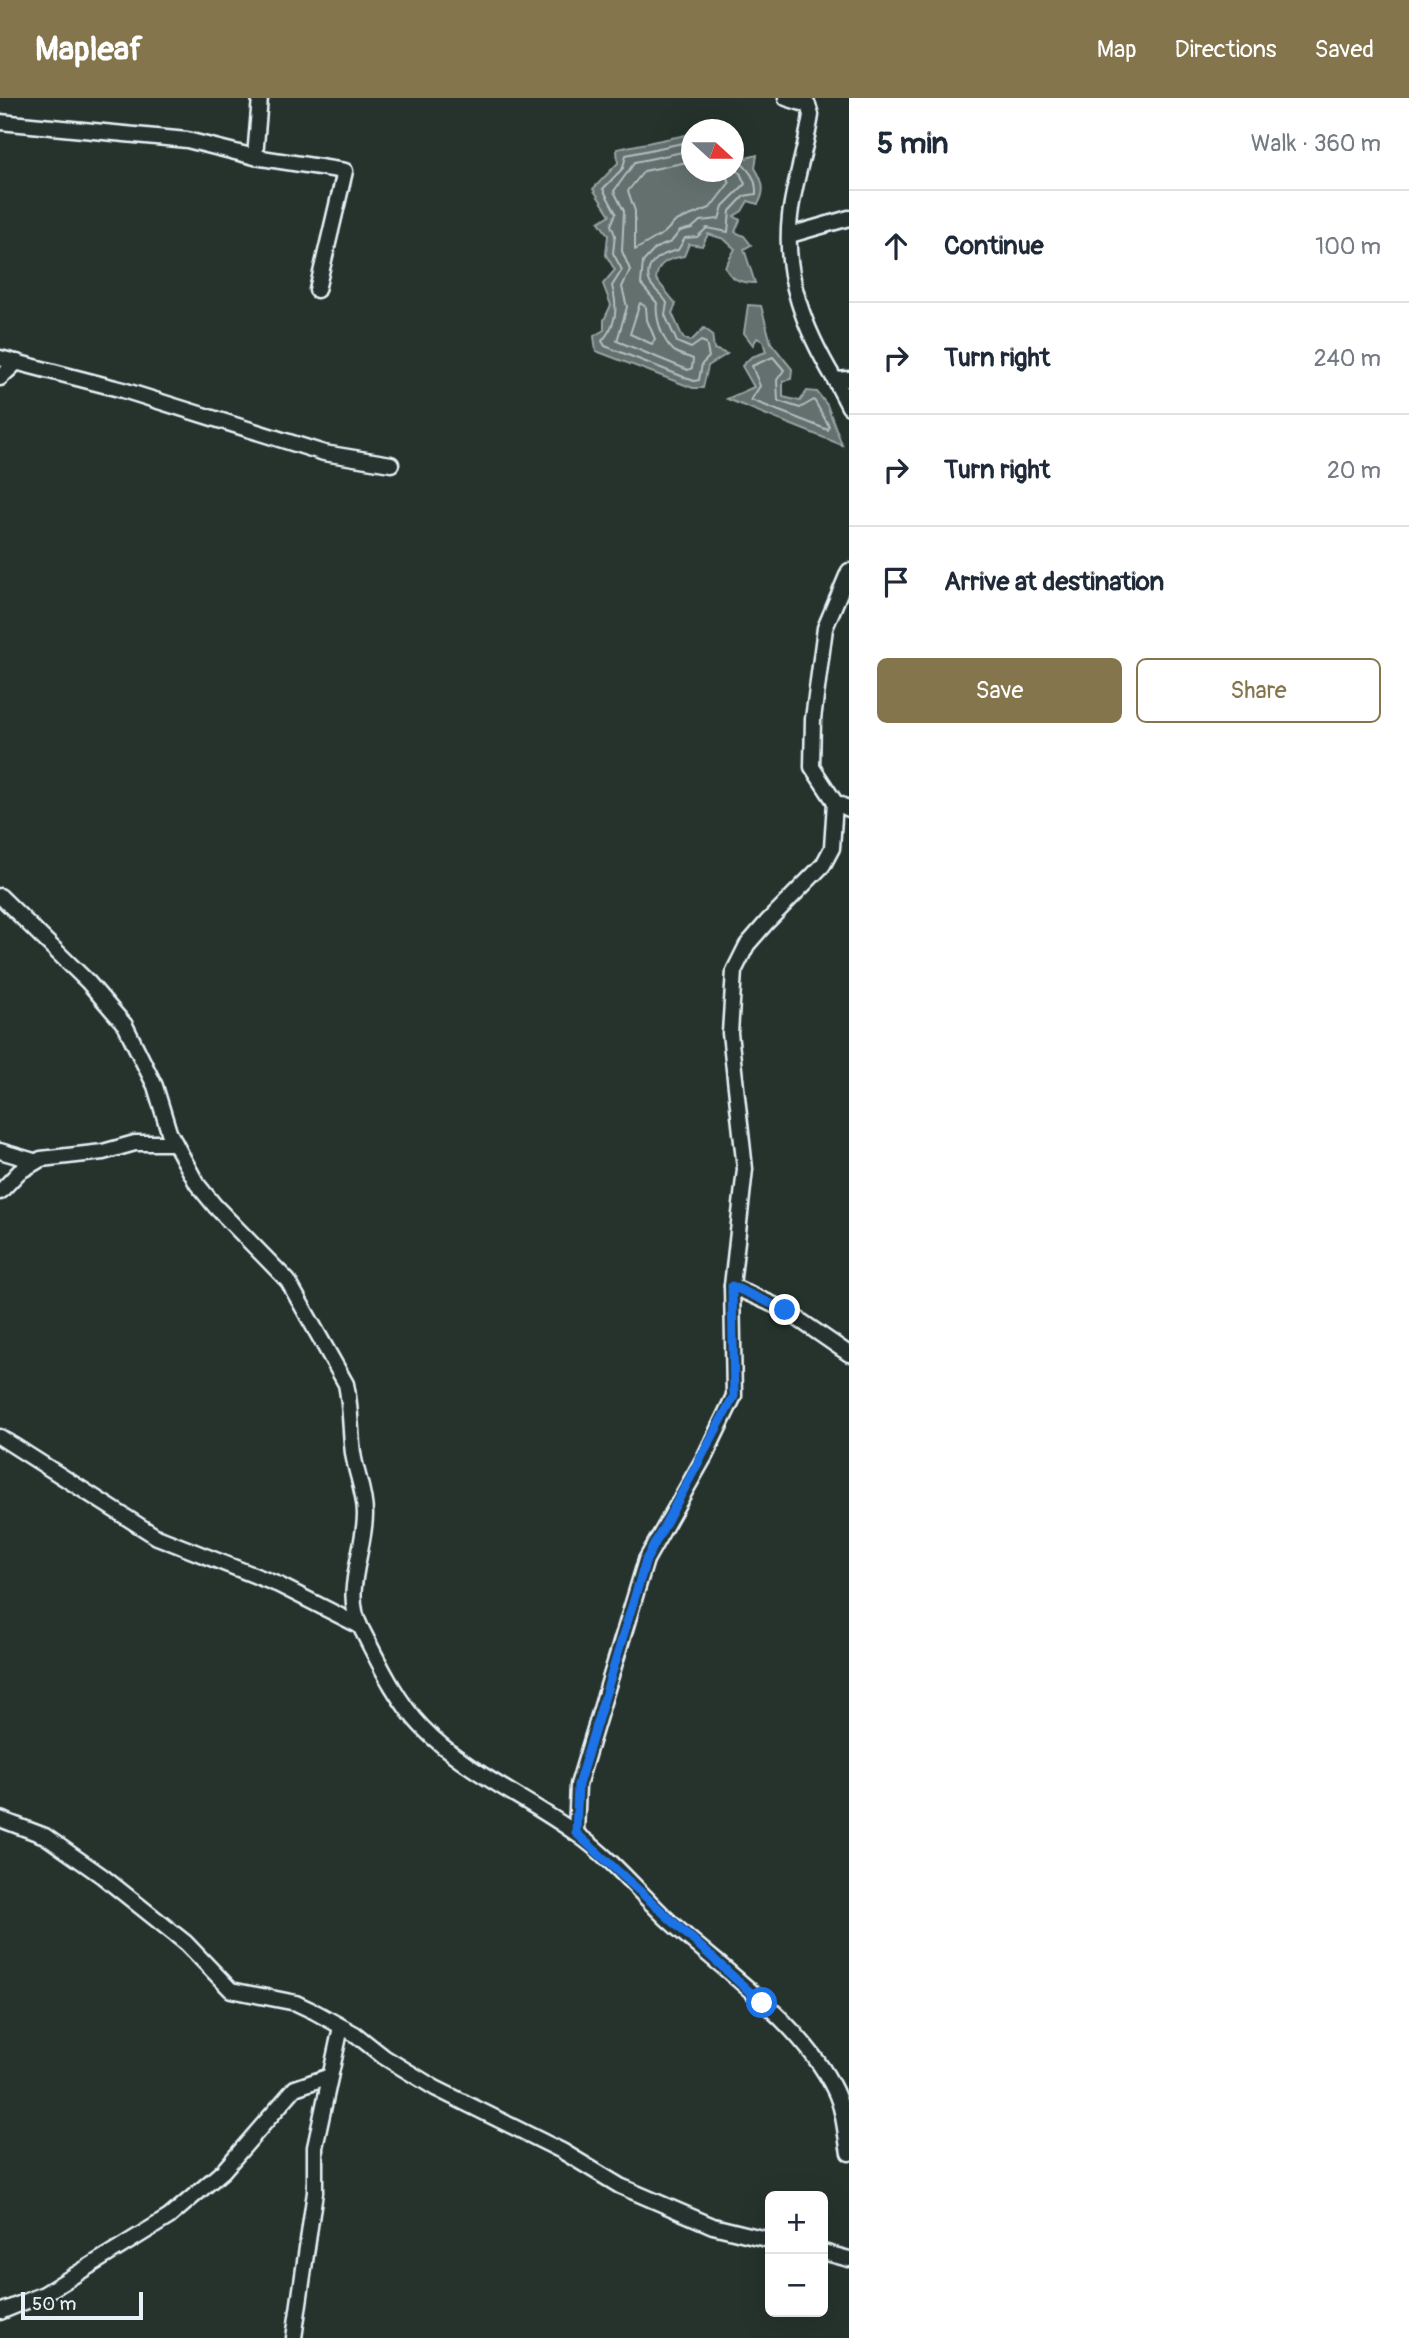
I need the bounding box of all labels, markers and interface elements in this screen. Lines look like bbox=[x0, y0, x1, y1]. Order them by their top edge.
text: Mapleaf bbox=[35, 29, 143, 70]
text: Map bbox=[1097, 35, 1137, 64]
text: Directions bbox=[1175, 35, 1276, 64]
text: Saved bbox=[1314, 35, 1374, 64]
north arrow bbox=[681, 119, 744, 182]
text: 5 min bbox=[877, 125, 948, 162]
text: Walk · 360 m bbox=[1251, 129, 1381, 158]
icon: ahead bbox=[877, 227, 915, 265]
text: Continue bbox=[944, 230, 1044, 262]
text: 100 m bbox=[1315, 232, 1381, 261]
icon: right bbox=[877, 339, 915, 377]
text: Turn right bbox=[944, 342, 1050, 374]
text: 240 m bbox=[1314, 344, 1381, 373]
icon: right bbox=[877, 451, 915, 489]
text: Turn right bbox=[944, 454, 1050, 486]
text: 20 m bbox=[1327, 456, 1381, 485]
icon: arrive bbox=[877, 563, 915, 601]
text: Arrive at destination bbox=[944, 566, 1164, 598]
button: Save bbox=[877, 658, 1122, 723]
button: Share bbox=[1136, 658, 1381, 723]
route end bbox=[769, 1294, 800, 1325]
route start bbox=[746, 1987, 777, 2018]
map controls bbox=[765, 2191, 828, 2317]
button: + bbox=[765, 2191, 828, 2254]
button: − bbox=[765, 2254, 828, 2317]
scale bar bbox=[21, 2289, 144, 2321]
text: 50 m bbox=[32, 2292, 76, 2316]

